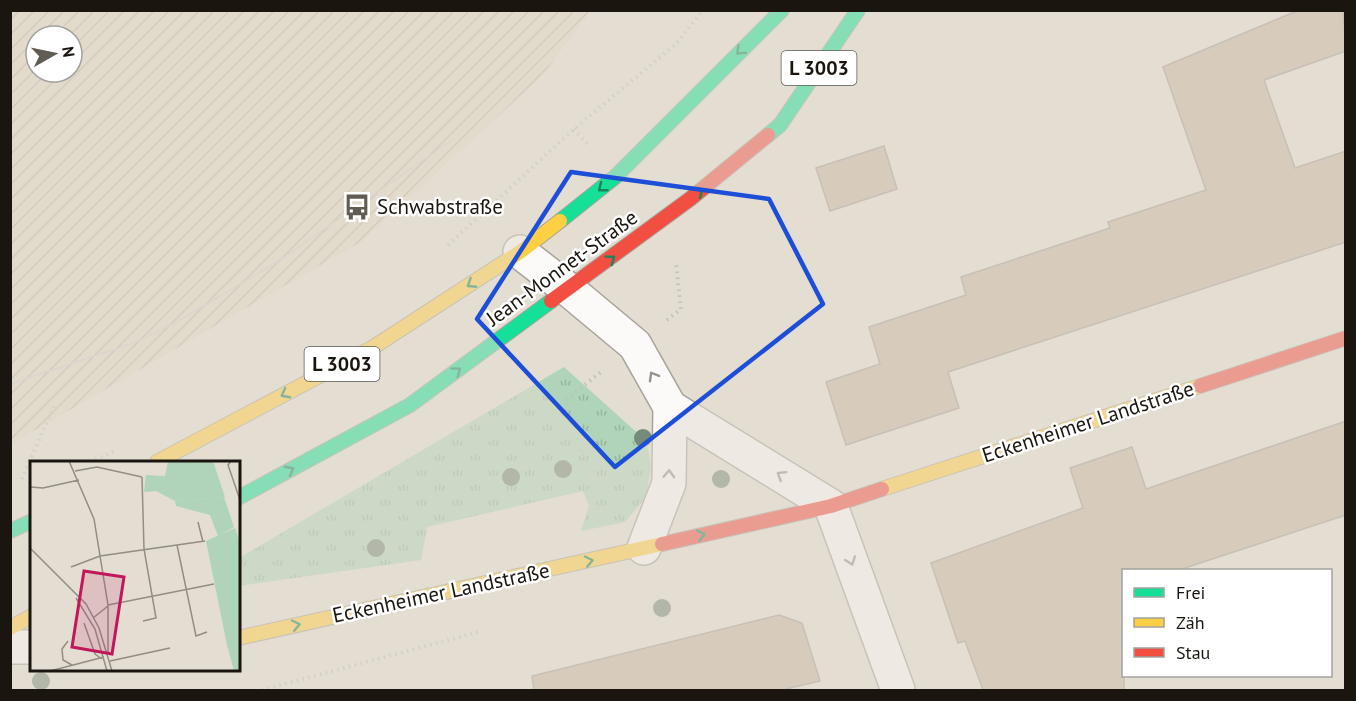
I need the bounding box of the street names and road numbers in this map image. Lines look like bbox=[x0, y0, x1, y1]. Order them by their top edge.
road number: L 3003 bbox=[782, 51, 856, 85]
street label: Jean-Monnet-Straße bbox=[480, 204, 643, 332]
road number: L 3003 bbox=[304, 347, 380, 381]
street label: Eckenheimer Landstraße bbox=[978, 375, 1197, 469]
street label: Eckenheimer Landstraße bbox=[330, 556, 552, 629]

